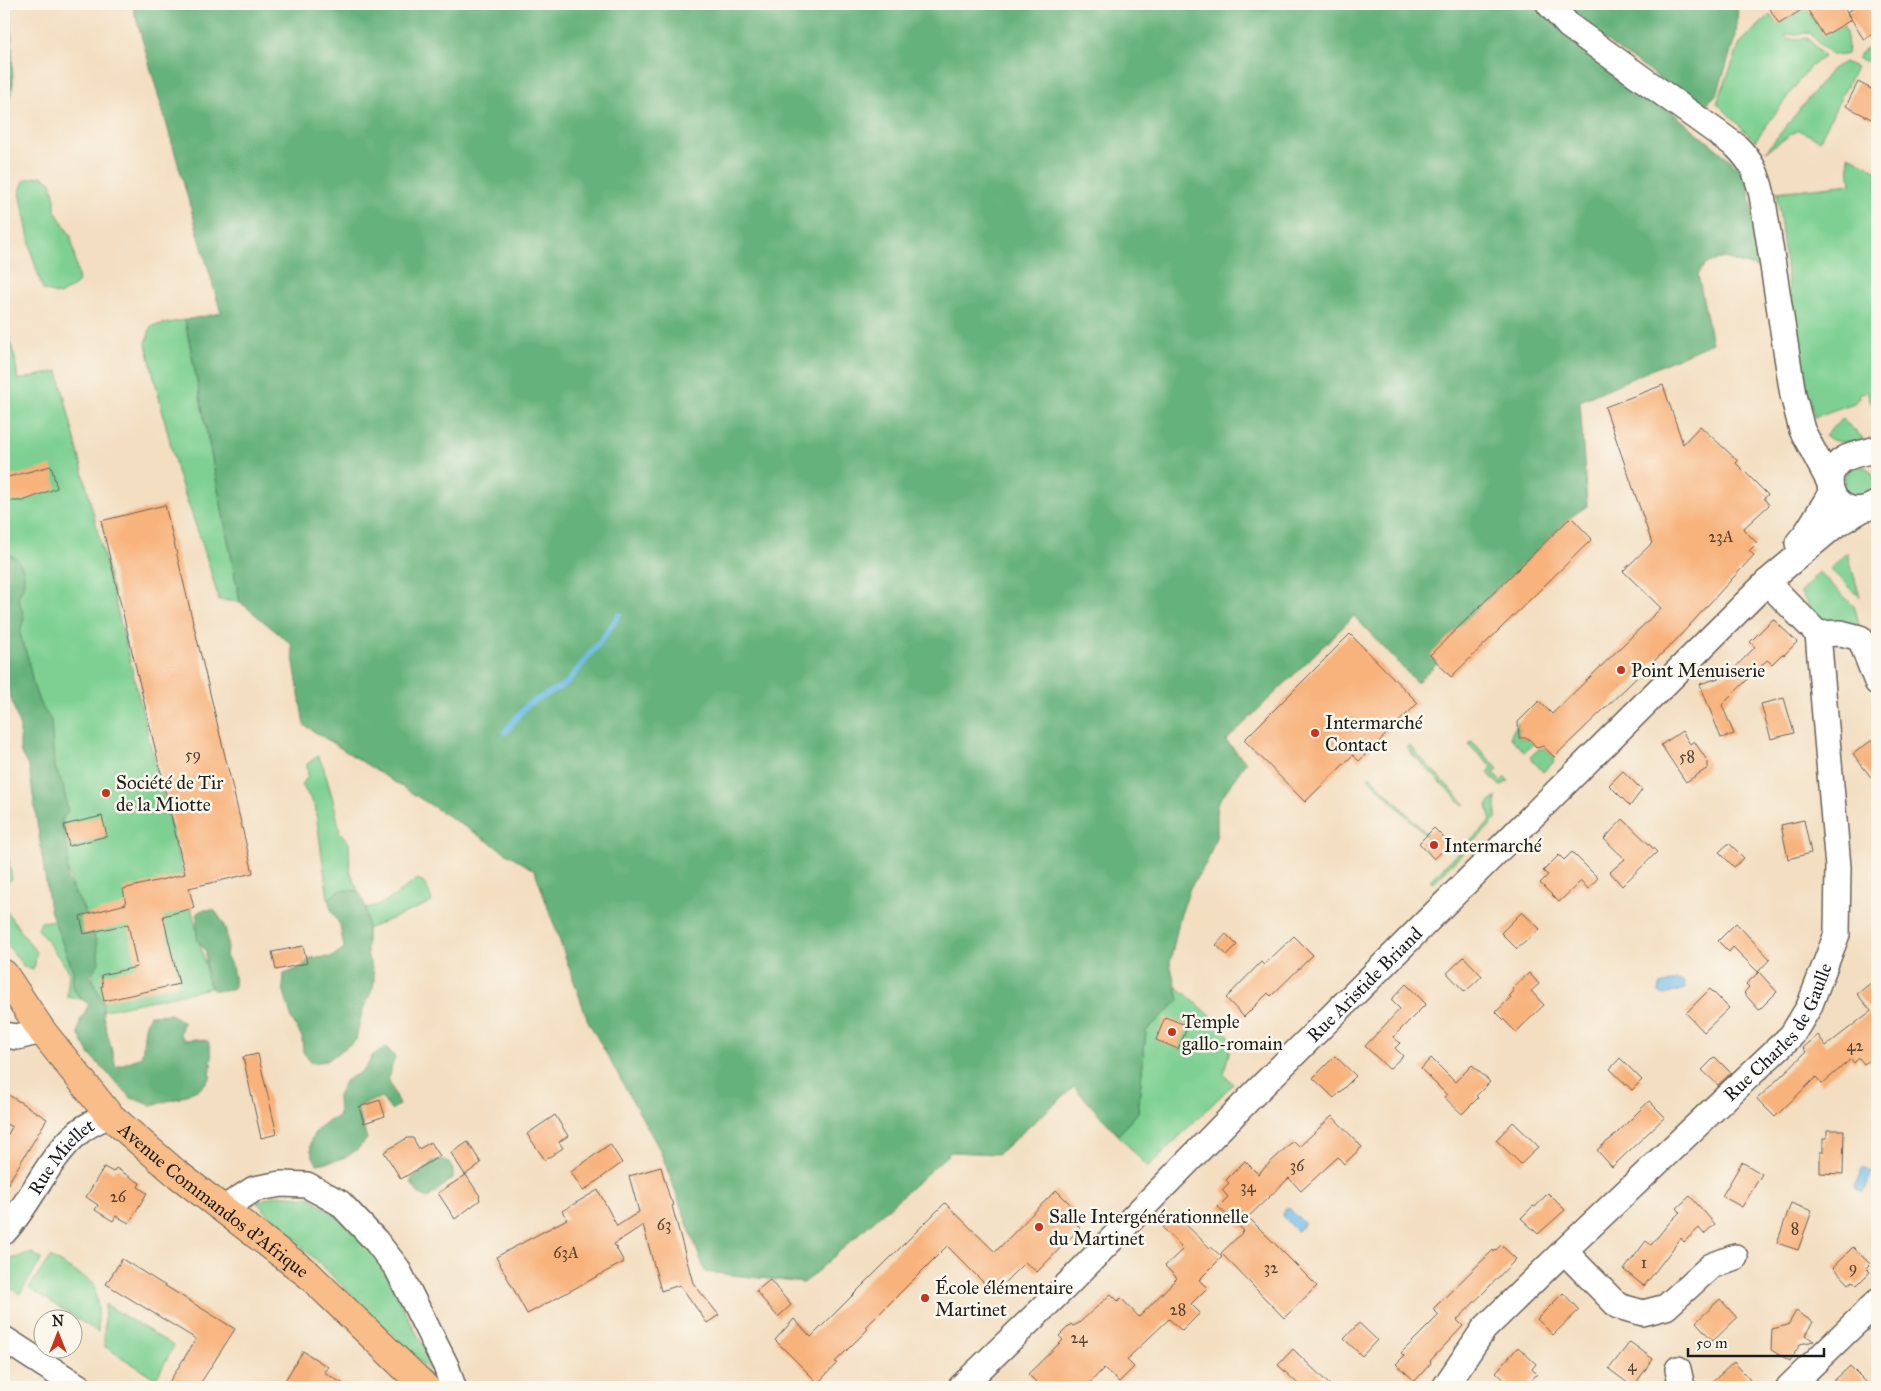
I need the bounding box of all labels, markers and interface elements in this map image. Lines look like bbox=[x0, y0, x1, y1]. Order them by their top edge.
house number: 23A bbox=[1708, 527, 1734, 546]
place label: Point Menuiserie bbox=[1631, 659, 1765, 682]
marker: Point Menuiserie bbox=[1615, 664, 1627, 676]
place label: Intermarché Contact bbox=[1325, 711, 1423, 756]
marker: Intermarché Contact bbox=[1309, 727, 1321, 739]
house number: 59 bbox=[185, 745, 201, 764]
house number: 58 bbox=[1679, 747, 1695, 766]
place label: Société de Tir de la Miotte bbox=[116, 771, 224, 816]
marker: Société de Tir de la Miotte bbox=[100, 787, 112, 799]
place label: Intermarché bbox=[1444, 834, 1542, 857]
marker: Intermarché bbox=[1428, 839, 1440, 851]
street label: Rue Aristide Briand bbox=[1302, 922, 1427, 1047]
street label: Rue Charles de Gaulle bbox=[1719, 960, 1837, 1106]
place label: Temple gallo-romain bbox=[1182, 1010, 1283, 1056]
marker: Temple gallo-romain bbox=[1166, 1026, 1178, 1038]
house number: 42 bbox=[1847, 1036, 1864, 1055]
street label: Rue Miellet bbox=[23, 1113, 98, 1199]
street label: Avenue Commandos d'Afrique bbox=[113, 1117, 313, 1283]
house number: 36 bbox=[1290, 1156, 1305, 1175]
house number: 34 bbox=[1240, 1177, 1257, 1196]
house number: 26 bbox=[110, 1187, 127, 1206]
place label: Salle Intergénérationnelle du Martinet bbox=[1049, 1205, 1249, 1250]
house number: 63 bbox=[657, 1215, 671, 1234]
house number: 8 bbox=[1791, 1219, 1799, 1238]
marker: Salle Intergénérationnelle du Martinet bbox=[1033, 1221, 1045, 1233]
house number: 63A bbox=[553, 1243, 579, 1262]
house number: 1 bbox=[1641, 1253, 1647, 1272]
house number: 32 bbox=[1264, 1258, 1278, 1277]
house number: 9 bbox=[1849, 1258, 1857, 1277]
place label: École élémentaire Martinet bbox=[935, 1275, 1073, 1321]
marker: École élémentaire Martinet bbox=[919, 1292, 931, 1304]
house number: 28 bbox=[1170, 1300, 1186, 1319]
north arrow bbox=[32, 1308, 82, 1358]
text: N bbox=[52, 1313, 64, 1330]
scale bar bbox=[1688, 1326, 1825, 1358]
house number: 24 bbox=[1071, 1328, 1088, 1347]
text: 50 m bbox=[1696, 1334, 1728, 1352]
house number: 4 bbox=[1628, 1356, 1638, 1375]

